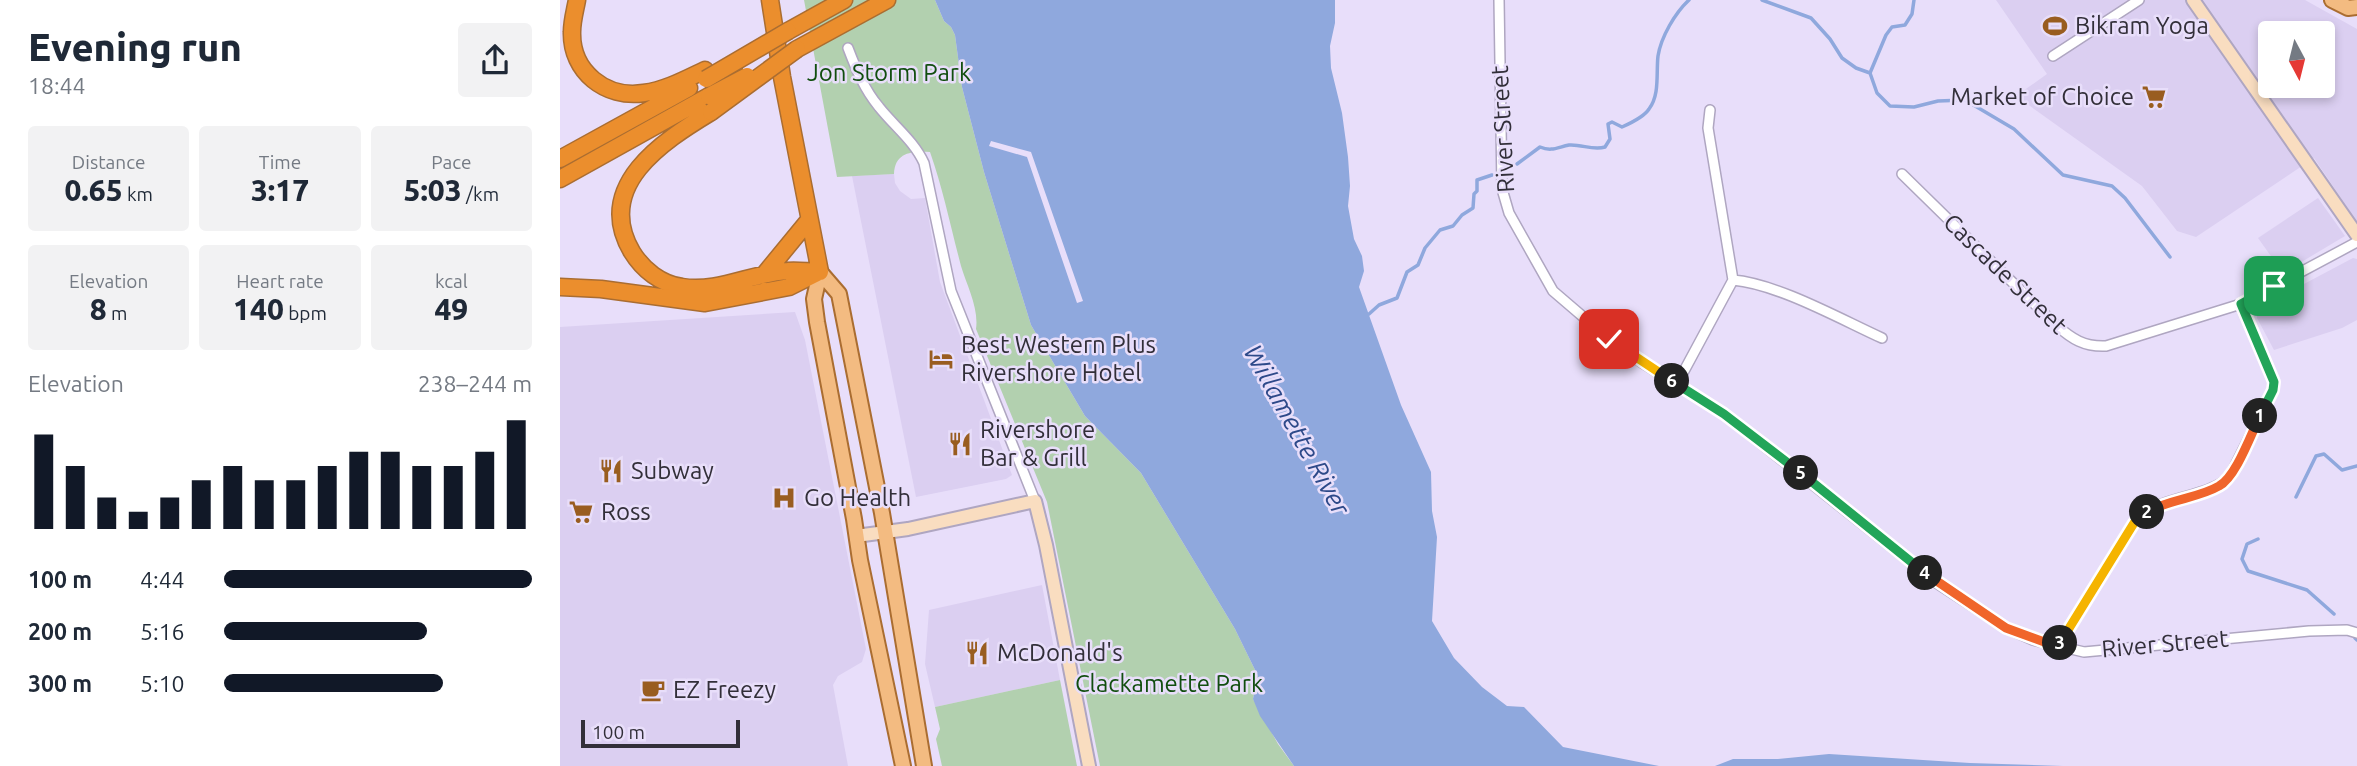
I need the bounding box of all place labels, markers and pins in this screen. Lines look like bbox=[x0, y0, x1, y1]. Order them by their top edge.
sports icon: Bikram Yoga bbox=[2041, 12, 2069, 40]
place label: Bikram Yoga bbox=[2075, 12, 2209, 39]
place label: Market of Choice bbox=[1951, 83, 2134, 110]
supermarket icon: Market of Choice bbox=[2140, 83, 2168, 111]
pin bbox=[2244, 256, 2304, 316]
pin bbox=[1579, 309, 1639, 369]
place label: Best Western Plus Rivershore Hotel bbox=[961, 331, 1156, 386]
hotel icon: Best Western Plus Rivershore Hotel bbox=[927, 345, 955, 373]
pin: 6 bbox=[1654, 364, 1690, 398]
pin: 1 bbox=[2242, 398, 2278, 434]
place label: Rivershore Bar & Grill bbox=[980, 416, 1095, 471]
restaurant icon: Rivershore Bar & Grill bbox=[946, 430, 974, 458]
pin: 5 bbox=[1784, 456, 1818, 490]
restaurant icon: Subway bbox=[597, 457, 625, 485]
place label: Subway bbox=[631, 457, 714, 484]
hospital icon: Go Health bbox=[770, 484, 798, 512]
place label: Go Health bbox=[804, 484, 911, 511]
pin: 2 bbox=[2130, 494, 2164, 530]
supermarket icon: Ross bbox=[567, 498, 595, 526]
place label: Ross bbox=[601, 498, 651, 525]
pin: 4 bbox=[1908, 556, 1942, 590]
pin: 3 bbox=[2042, 626, 2078, 660]
restaurant icon: McDonald's bbox=[963, 639, 991, 667]
place label: McDonald's bbox=[997, 639, 1123, 666]
cafe icon: EZ Freezy bbox=[639, 676, 667, 704]
place label: EZ Freezy bbox=[673, 676, 776, 703]

